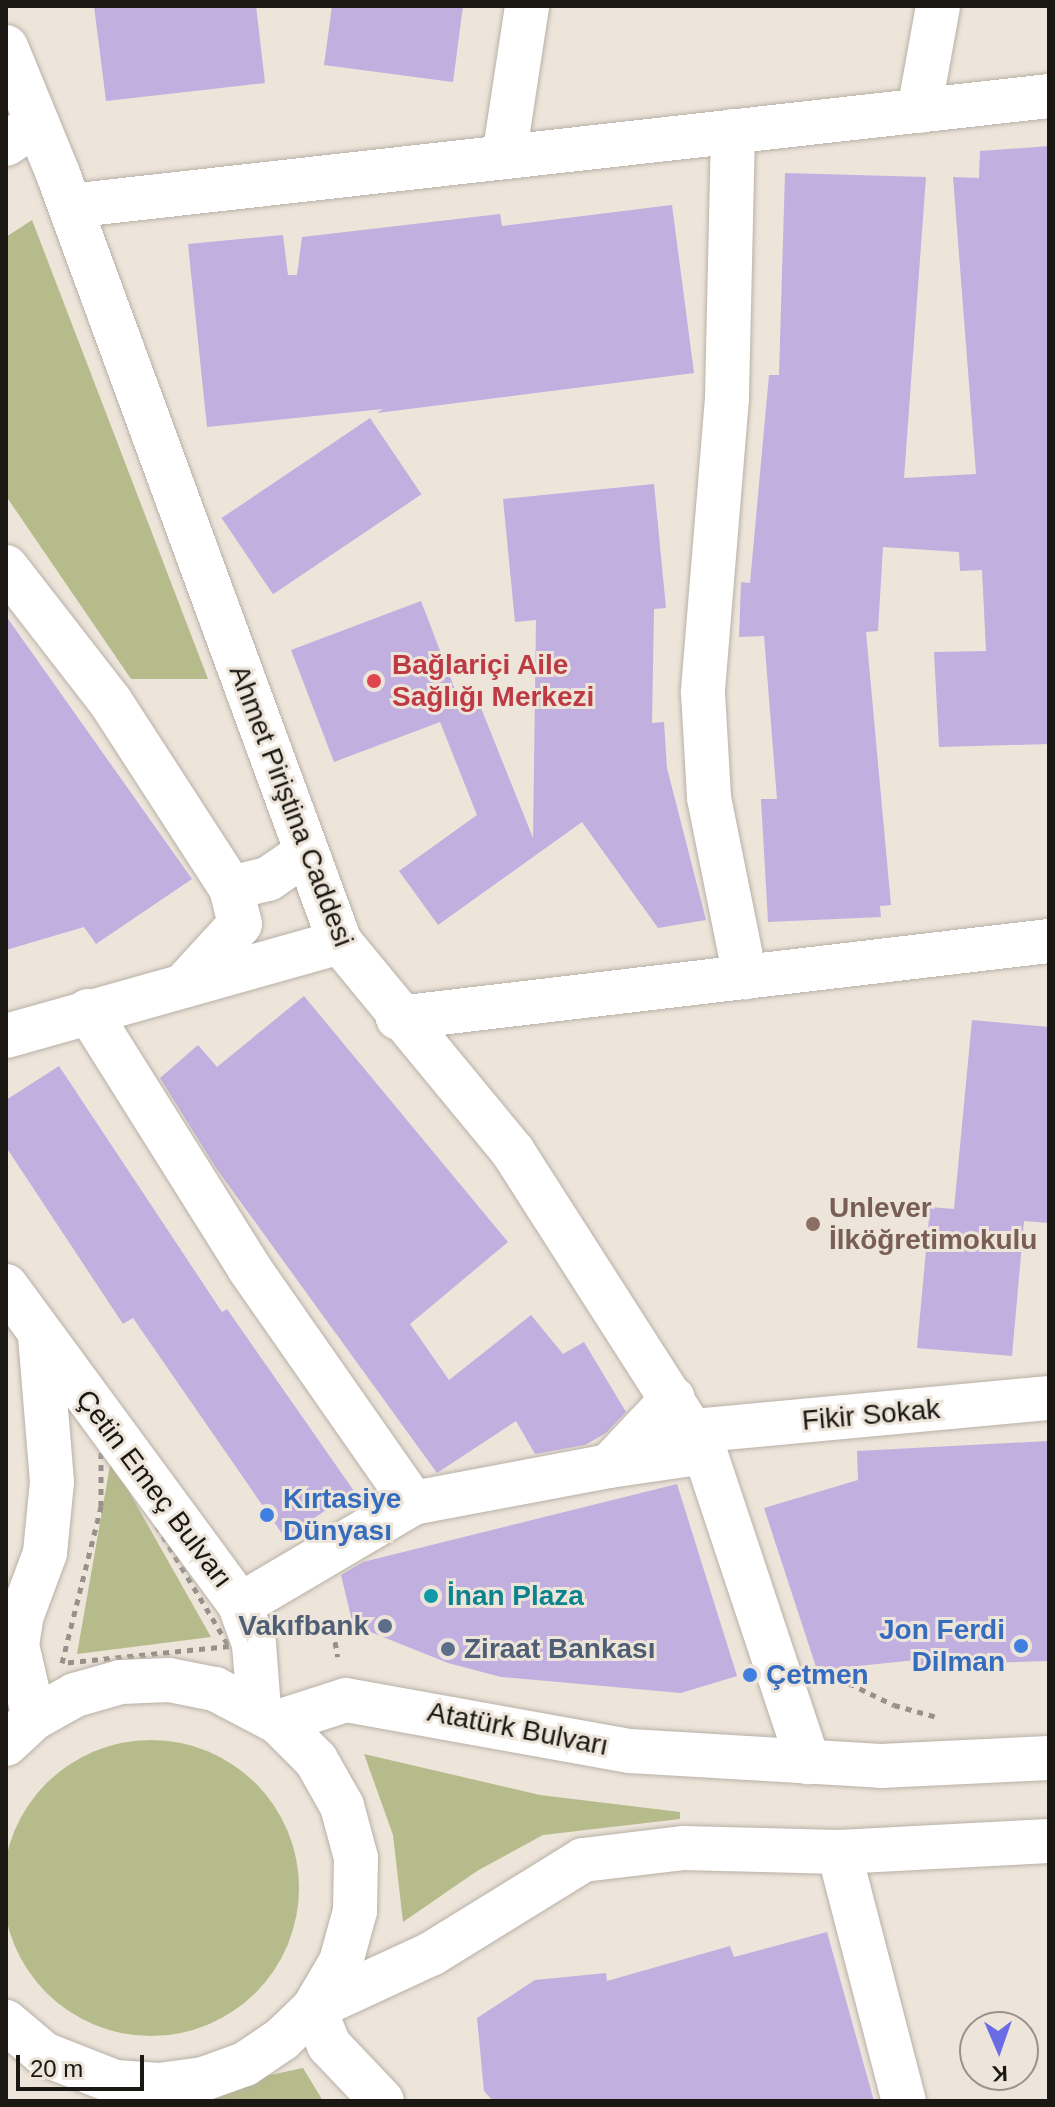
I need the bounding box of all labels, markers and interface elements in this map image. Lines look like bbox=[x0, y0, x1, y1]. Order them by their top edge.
place label: Bağlariçi Aile Sağlığı Merkezi bbox=[392, 648, 594, 714]
street label: Ahmet Piriştina Caddesi bbox=[222, 661, 360, 951]
marker: Bağlariçi Aile Sağlığı Merkezi bbox=[363, 670, 385, 692]
place label: Unlever İlköğretimokulu bbox=[829, 1191, 1037, 1257]
marker: Unlever İlköğretimokulu bbox=[804, 1215, 822, 1233]
street label: Çetin Emeç Bulvarı bbox=[68, 1383, 240, 1595]
street label: Fikir Sokak bbox=[801, 1392, 941, 1438]
place label: Kırtasiye Dünyası bbox=[283, 1482, 401, 1548]
marker: Kırtasiye Dünyası bbox=[258, 1506, 276, 1524]
place label: İnan Plaza bbox=[447, 1579, 584, 1613]
marker: İnan Plaza bbox=[422, 1587, 440, 1605]
place label: Vakıfbank bbox=[238, 1609, 369, 1643]
place label: Jon Ferdi Dilman bbox=[879, 1613, 1005, 1679]
marker: Vakıfbank bbox=[376, 1617, 394, 1635]
place label: Ziraat Bankası bbox=[464, 1632, 655, 1666]
marker: Jon Ferdi Dilman bbox=[1012, 1637, 1030, 1655]
marker: Ziraat Bankası bbox=[439, 1640, 457, 1658]
place label: Çetmen bbox=[766, 1658, 869, 1692]
marker: Çetmen bbox=[741, 1666, 759, 1684]
street label: Atatürk Bulvarı bbox=[425, 1695, 611, 1763]
north arrow bbox=[959, 2011, 1039, 2091]
scale bar bbox=[20, 2039, 148, 2089]
text: 20 m bbox=[30, 2055, 83, 2082]
text: K bbox=[991, 2061, 1008, 2086]

